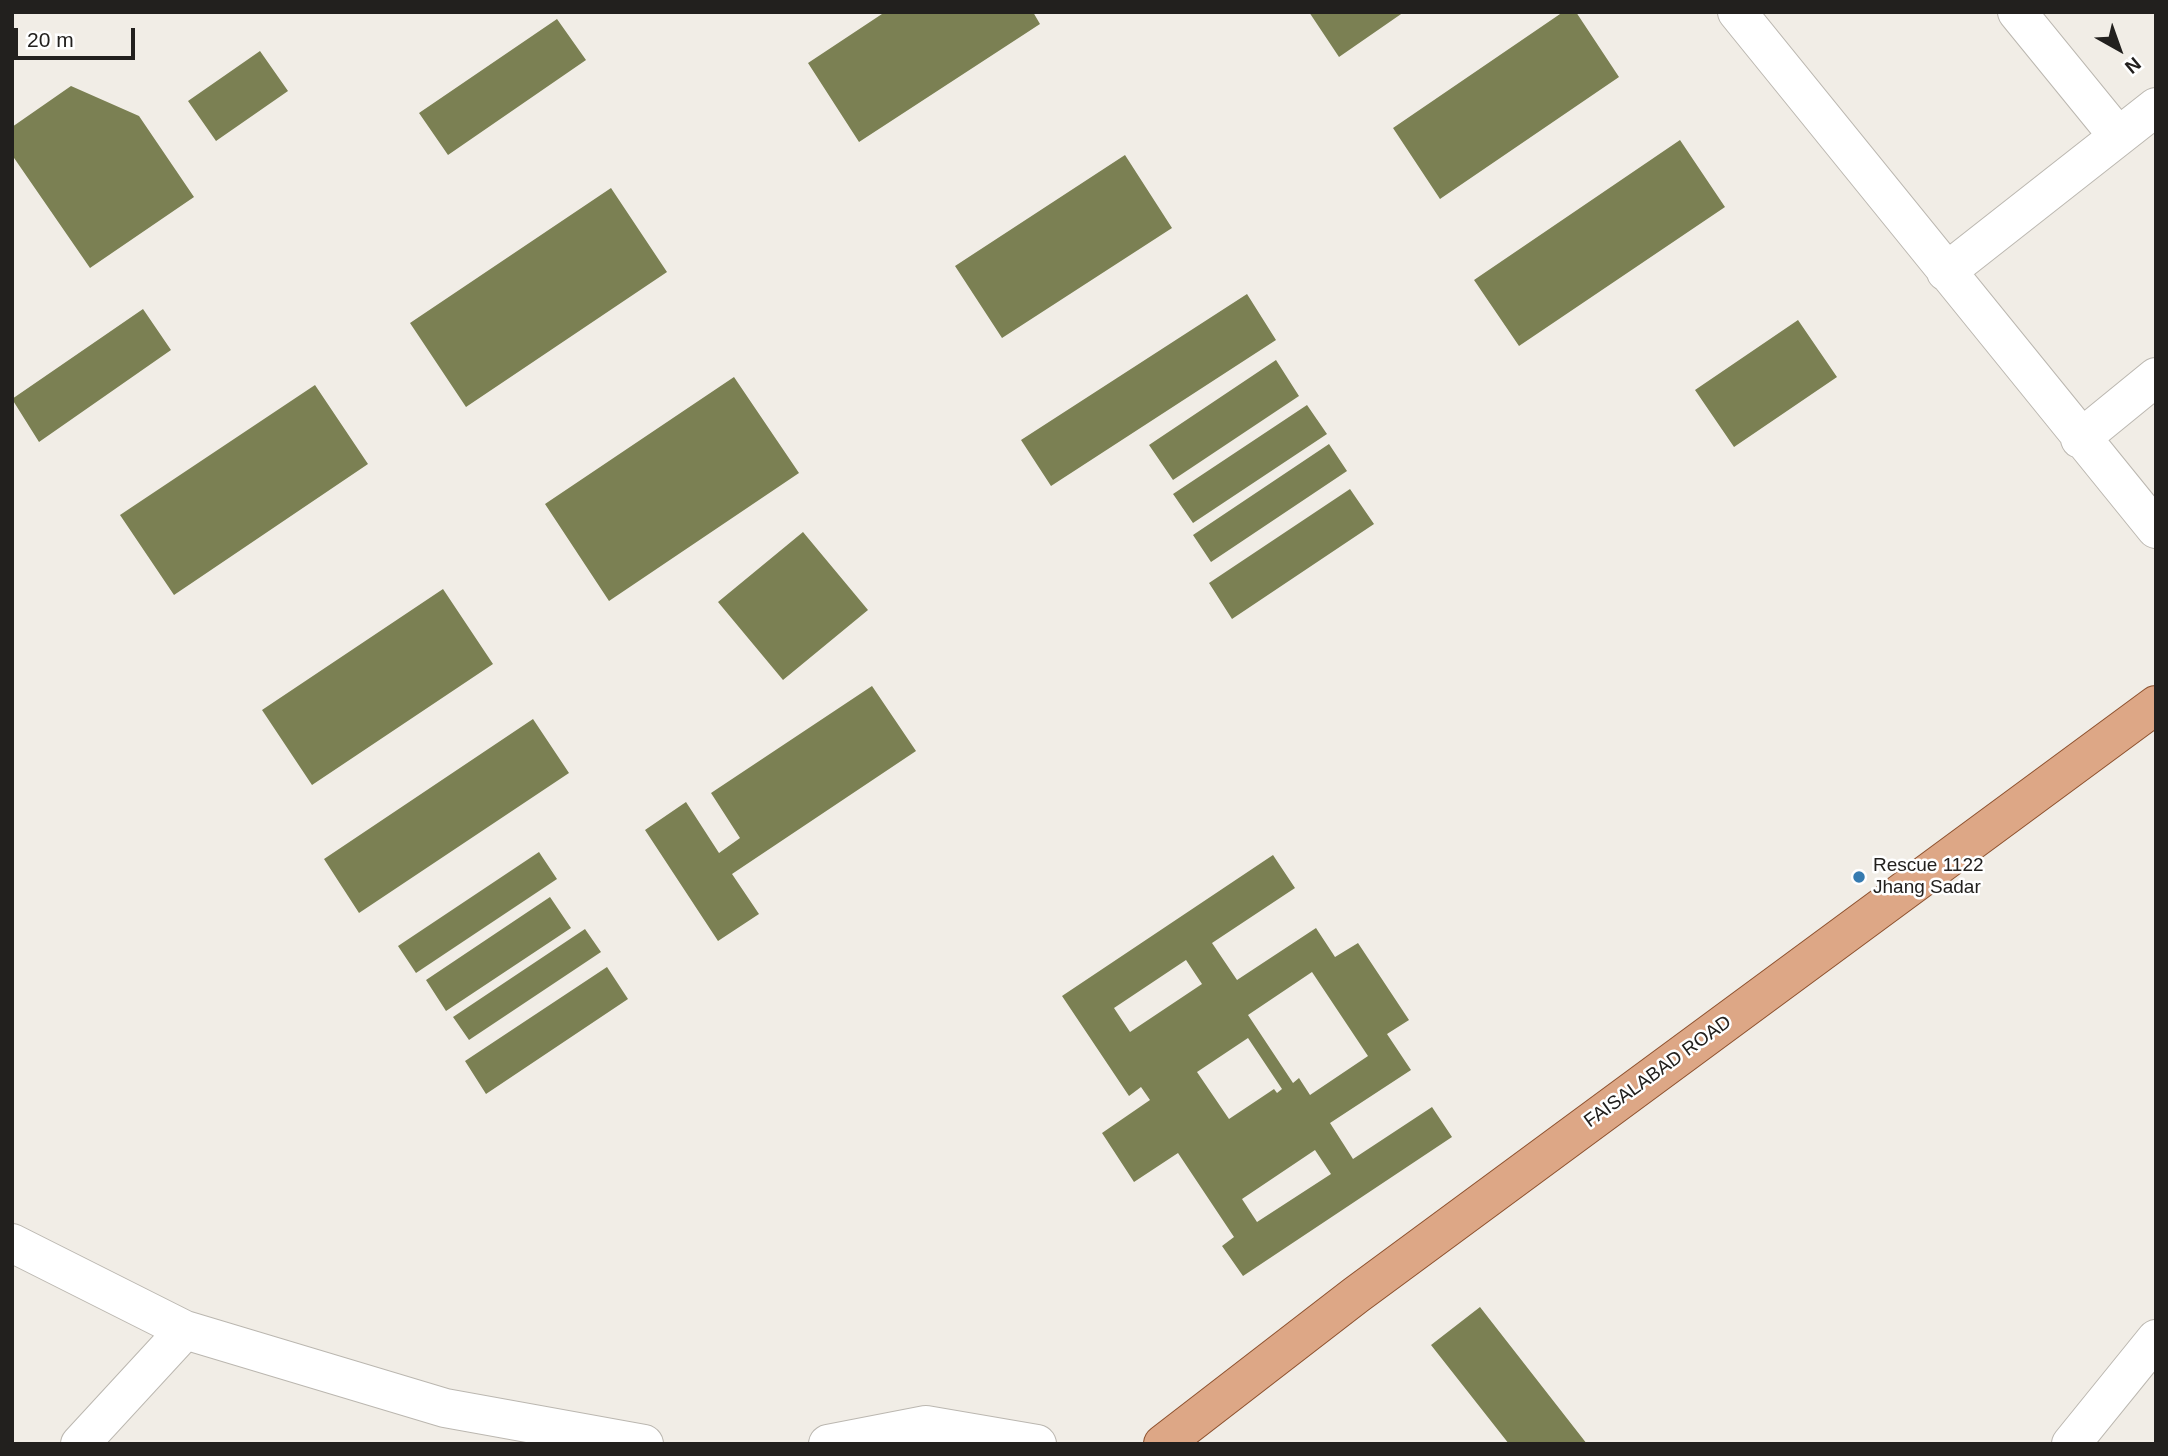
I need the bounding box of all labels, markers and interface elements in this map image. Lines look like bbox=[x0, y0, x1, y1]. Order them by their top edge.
scale bar bbox=[18, 14, 138, 58]
north arrow bbox=[2084, 14, 2154, 84]
text: 20 m bbox=[27, 28, 74, 51]
text: N bbox=[2121, 53, 2145, 78]
place label: Rescue 1122 Jhang Sadar bbox=[1873, 855, 1984, 899]
marker: Rescue 1122 Jhang Sadar bbox=[1851, 869, 1867, 885]
street label: FAISALABAD ROAD bbox=[1580, 1011, 1736, 1133]

